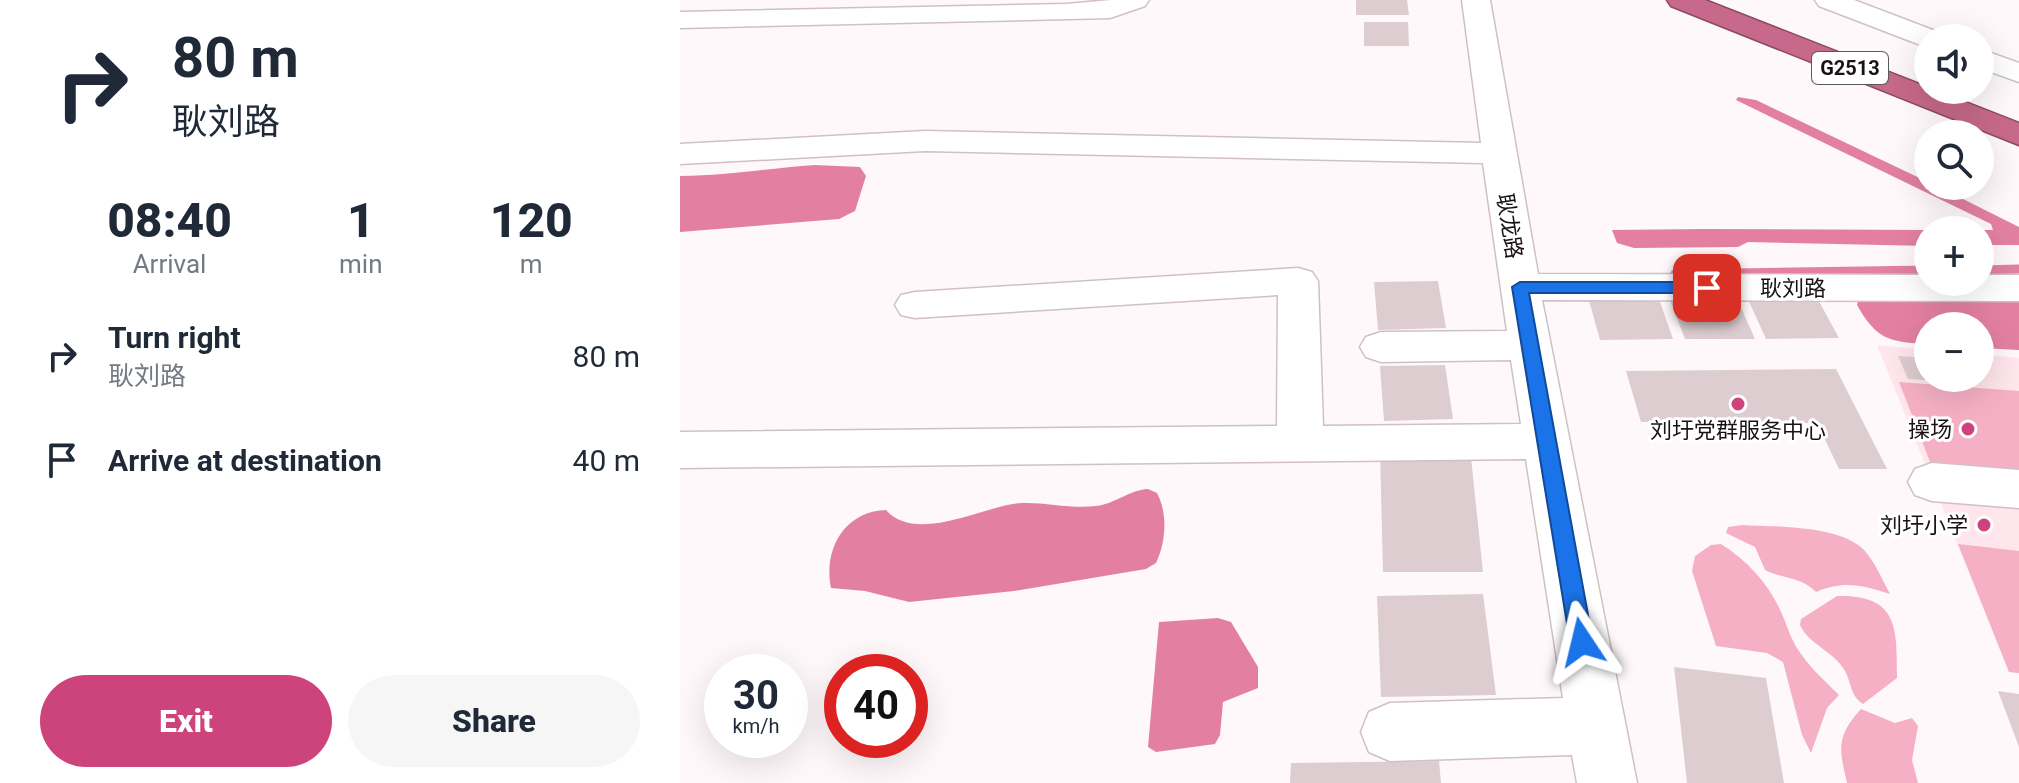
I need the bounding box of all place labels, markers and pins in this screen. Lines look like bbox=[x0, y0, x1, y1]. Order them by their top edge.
pin bbox=[1673, 254, 1741, 322]
marker: 刘圩党群服务中心 bbox=[1729, 395, 1747, 413]
place label: 操场 bbox=[1908, 417, 1952, 442]
place label: 刘圩党群服务中心 bbox=[1650, 418, 1826, 443]
marker: 操场 bbox=[1959, 420, 1977, 438]
place label: 刘圩小学 bbox=[1880, 513, 1968, 538]
marker: 刘圩小学 bbox=[1975, 516, 1993, 534]

